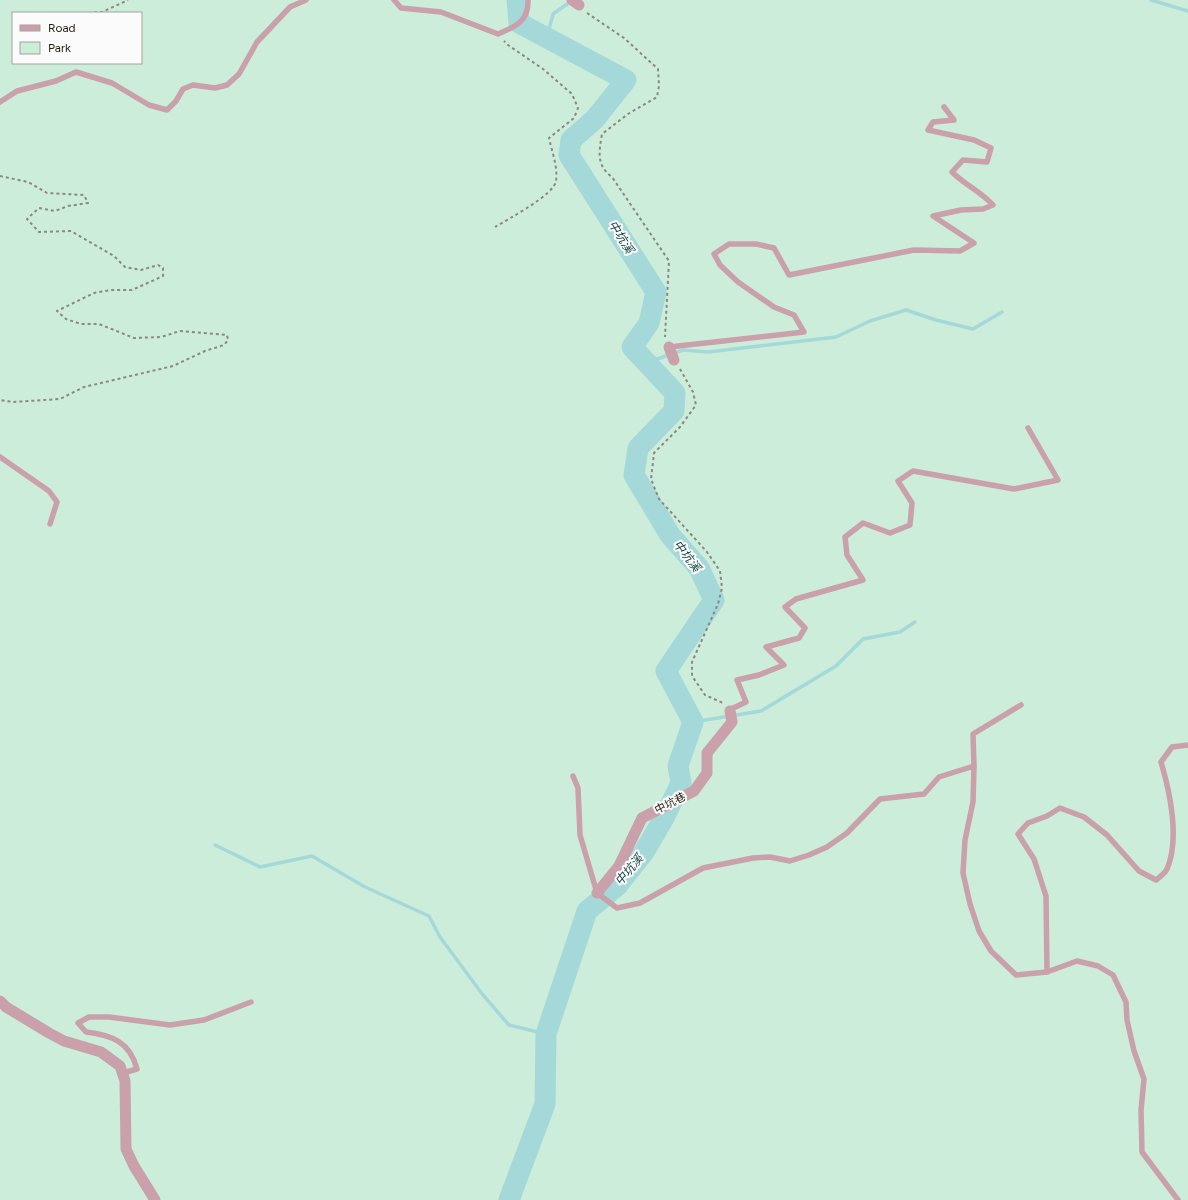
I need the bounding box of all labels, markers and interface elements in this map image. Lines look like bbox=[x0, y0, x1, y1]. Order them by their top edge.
legend bbox=[12, 12, 142, 64]
text: Road bbox=[48, 21, 76, 35]
text: Park bbox=[48, 41, 71, 55]
water label: 中坑溪 bbox=[606, 218, 638, 258]
water label: 中坑溪 bbox=[670, 538, 705, 576]
street label: 中坑巷 bbox=[653, 790, 688, 817]
water label: 中坑溪 bbox=[612, 850, 647, 888]

